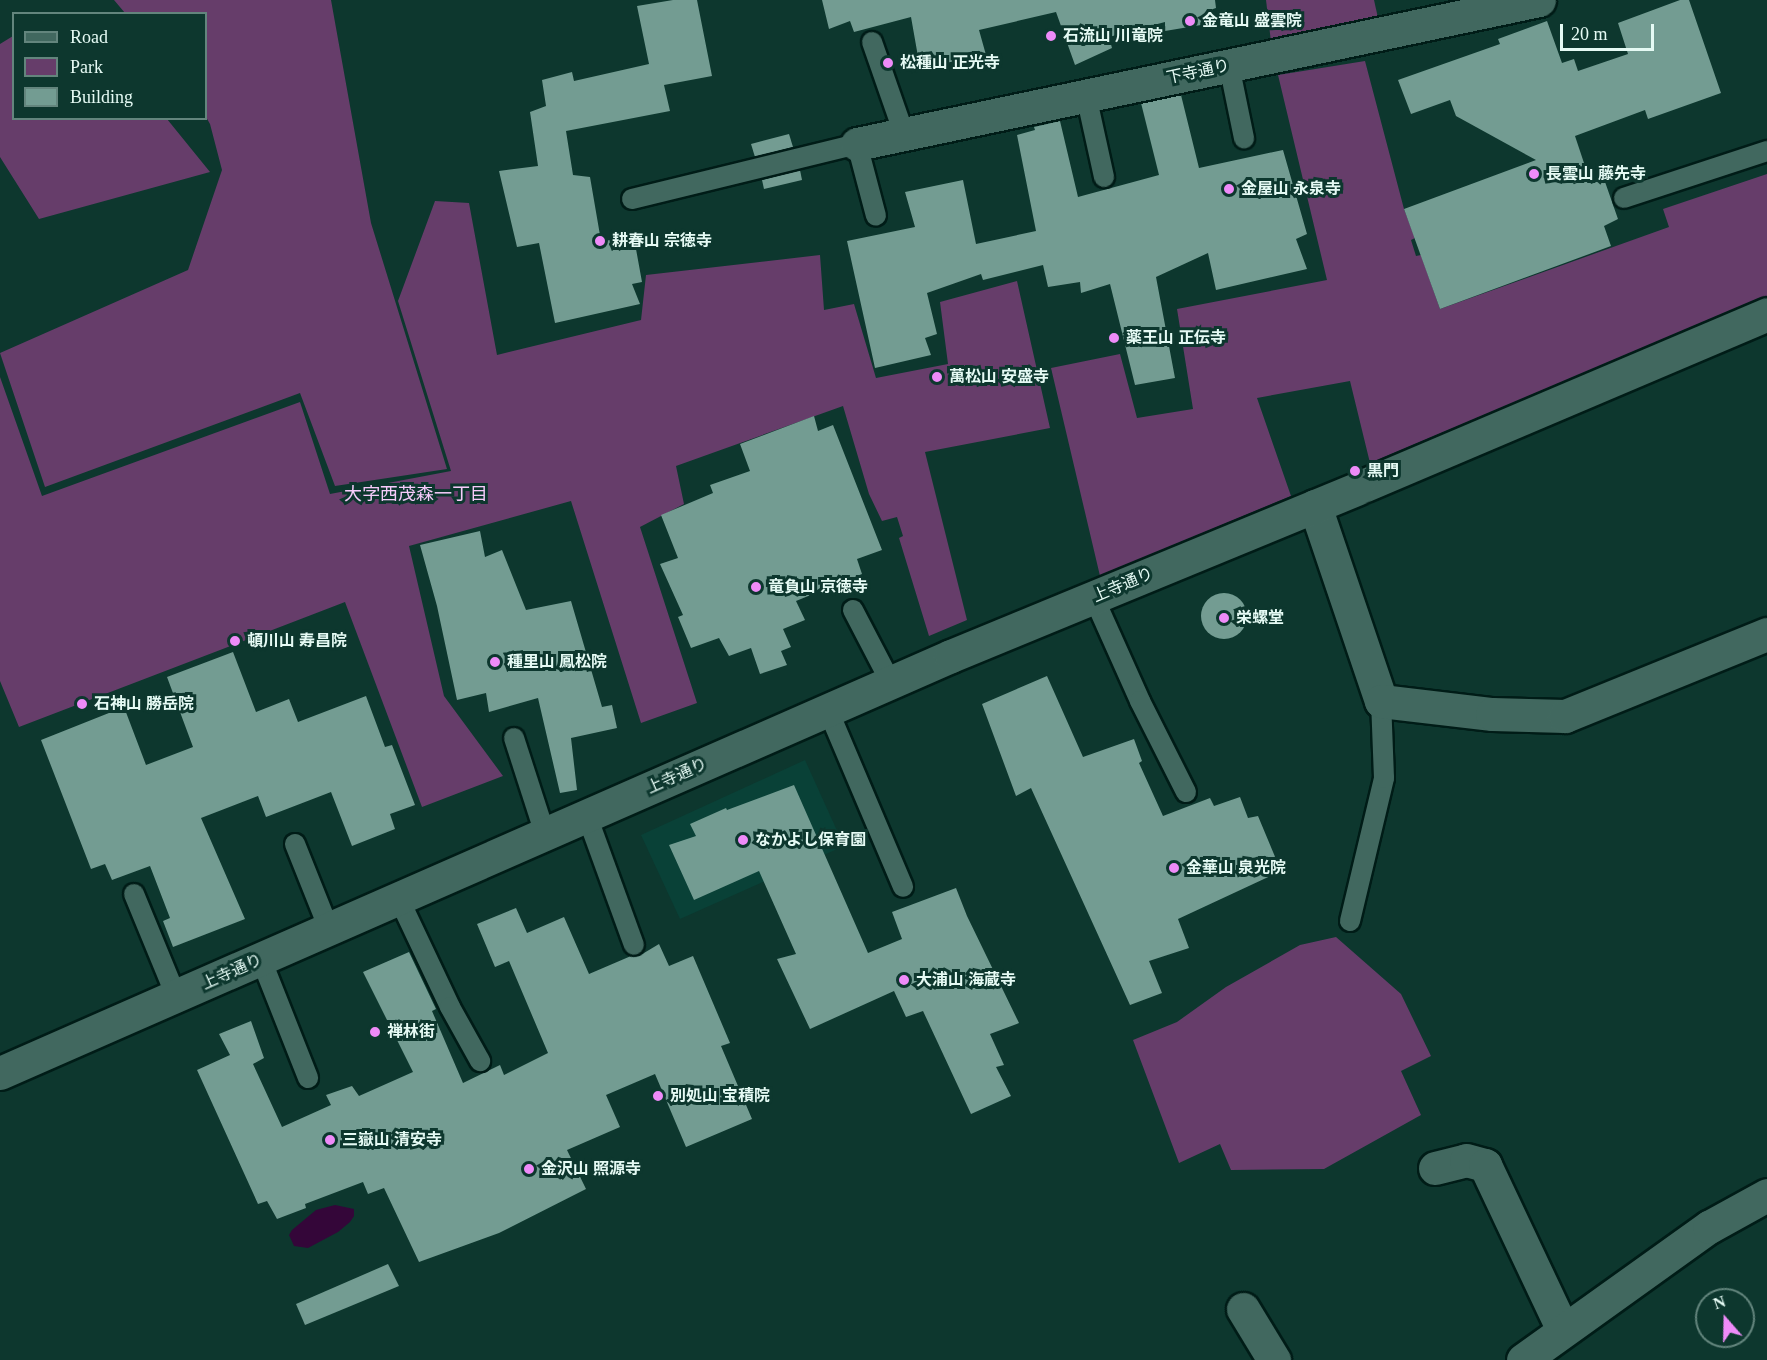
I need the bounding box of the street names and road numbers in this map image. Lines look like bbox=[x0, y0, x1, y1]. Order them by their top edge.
street label: 下寺通り bbox=[1165, 56, 1231, 88]
street label: 上寺通り bbox=[1090, 564, 1156, 606]
street label: 上寺通り bbox=[644, 754, 710, 798]
street label: 上寺通り bbox=[199, 950, 265, 994]

